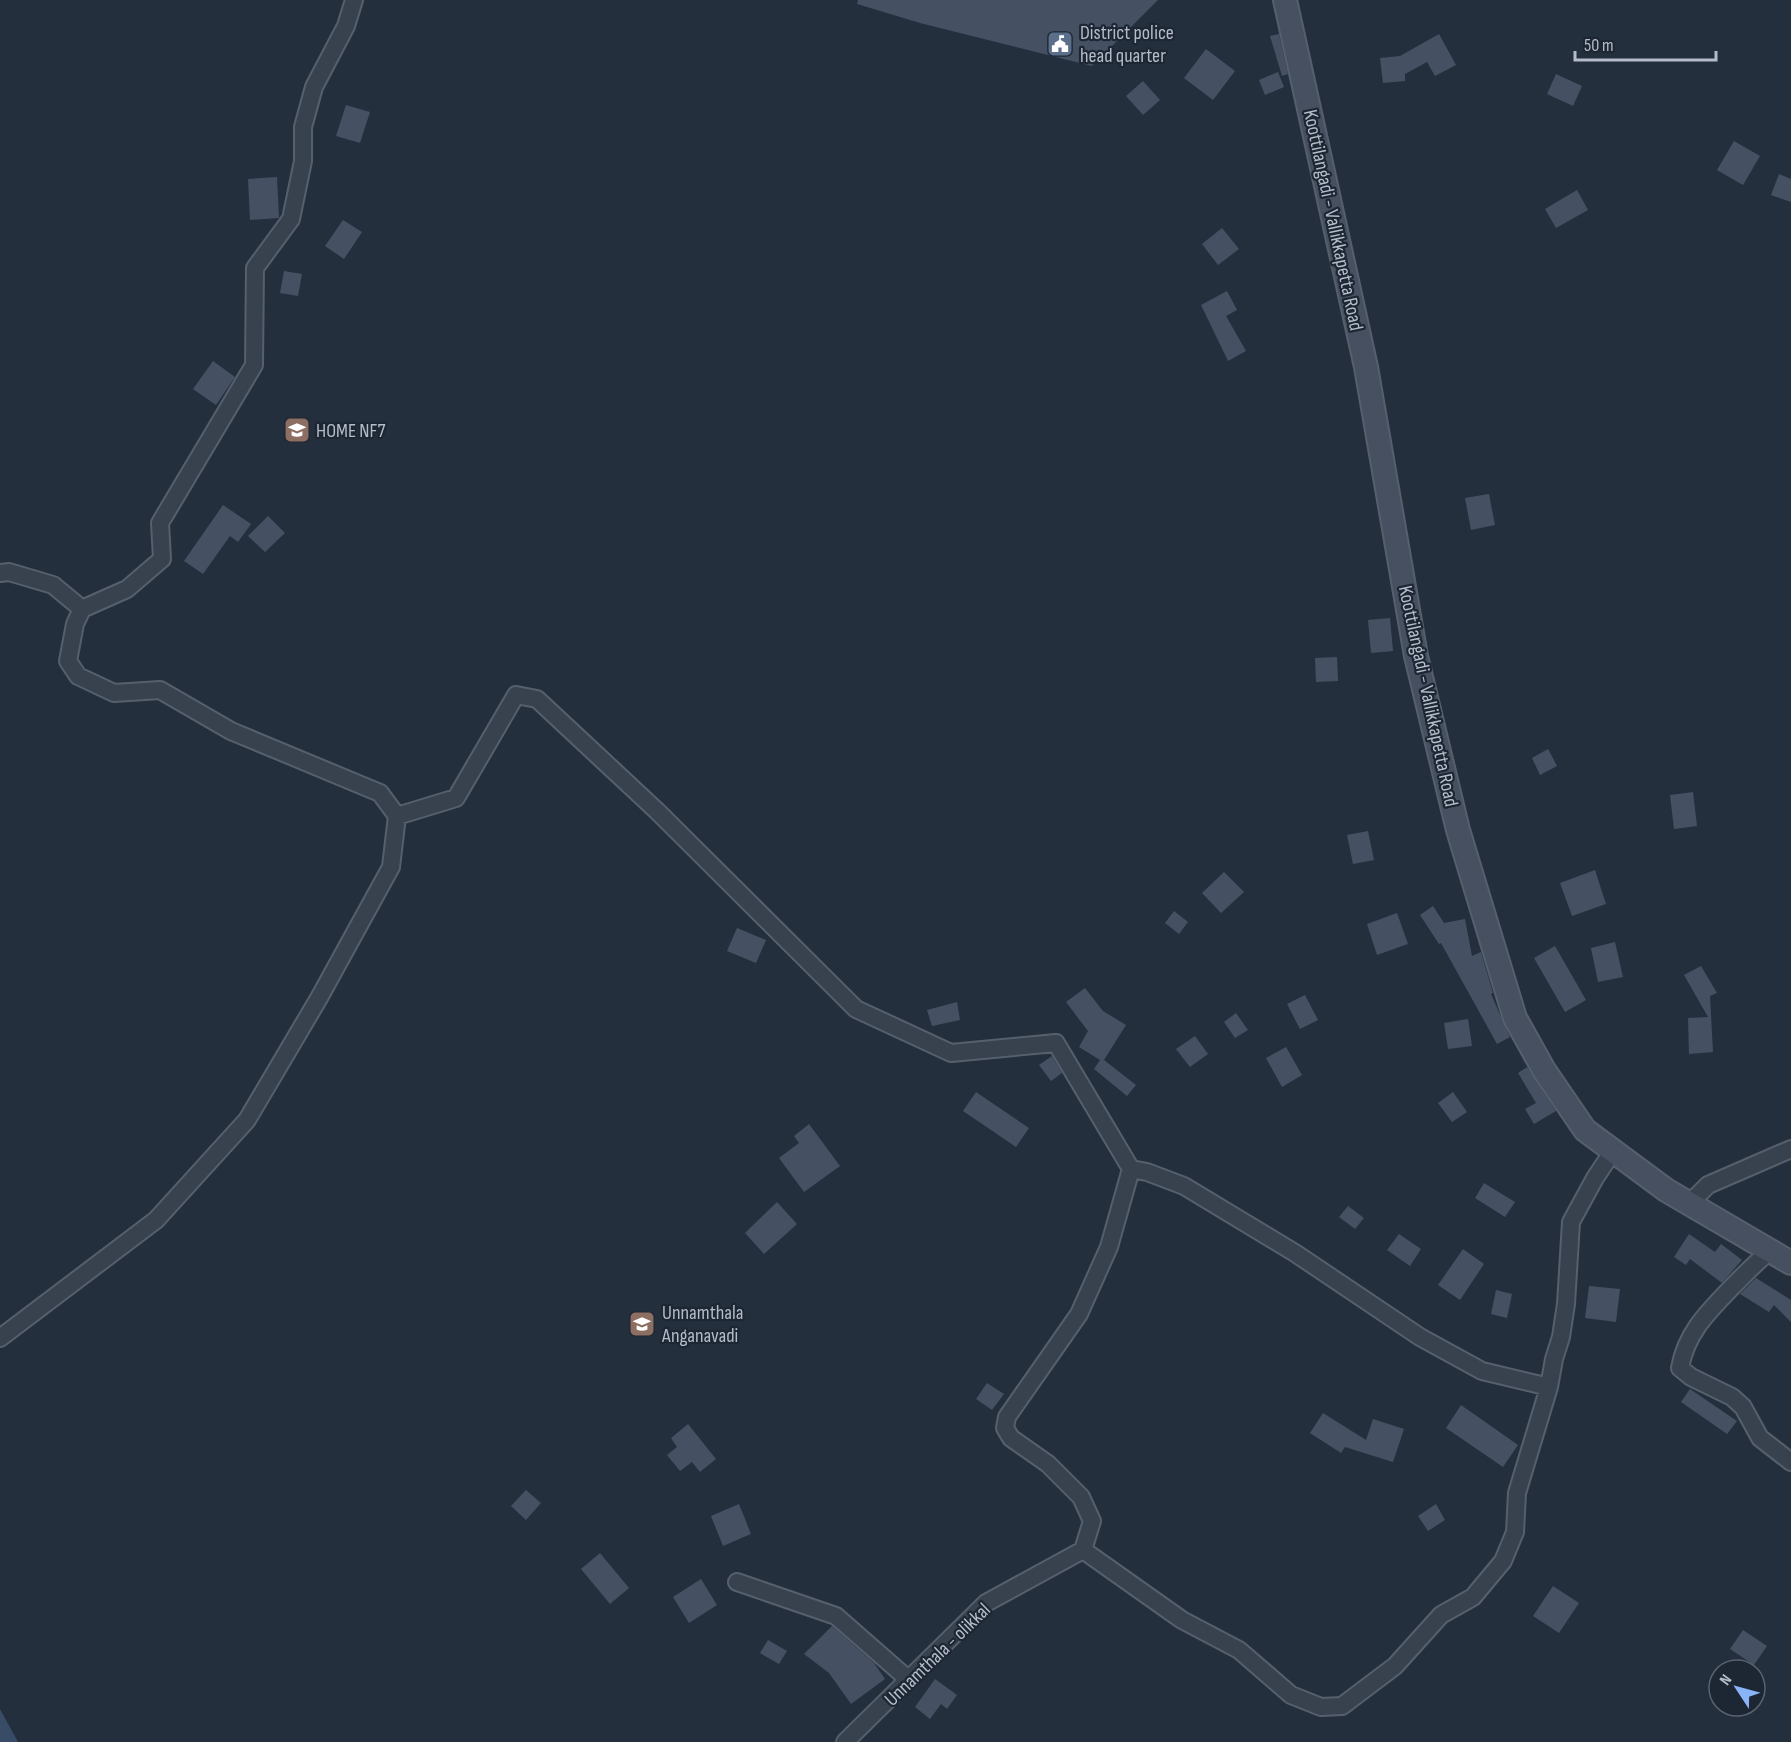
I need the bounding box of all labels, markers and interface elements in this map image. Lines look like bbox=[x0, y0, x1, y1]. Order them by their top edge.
place label: District police head quarter bbox=[1080, 21, 1174, 68]
scale bar bbox=[1575, 24, 1716, 62]
public building icon: District police head quarter bbox=[1045, 29, 1075, 59]
text: 50 m bbox=[1584, 35, 1614, 56]
street label: Koottilangadi - Vallikkapetta Road bbox=[1298, 107, 1368, 333]
school or university icon: HOME NF7 bbox=[282, 415, 312, 445]
place label: HOME NF7 bbox=[316, 419, 386, 443]
street label: Koottilangadi - Vallikkapetta Road bbox=[1393, 583, 1463, 809]
place label: Unnamthala Anganavadi bbox=[661, 1301, 743, 1348]
school or university icon: Unnamthala Anganavadi bbox=[627, 1309, 657, 1339]
street label: Unnamthala - olikkal bbox=[880, 1598, 996, 1711]
north arrow bbox=[1707, 1658, 1767, 1718]
text: N bbox=[1716, 1671, 1736, 1689]

